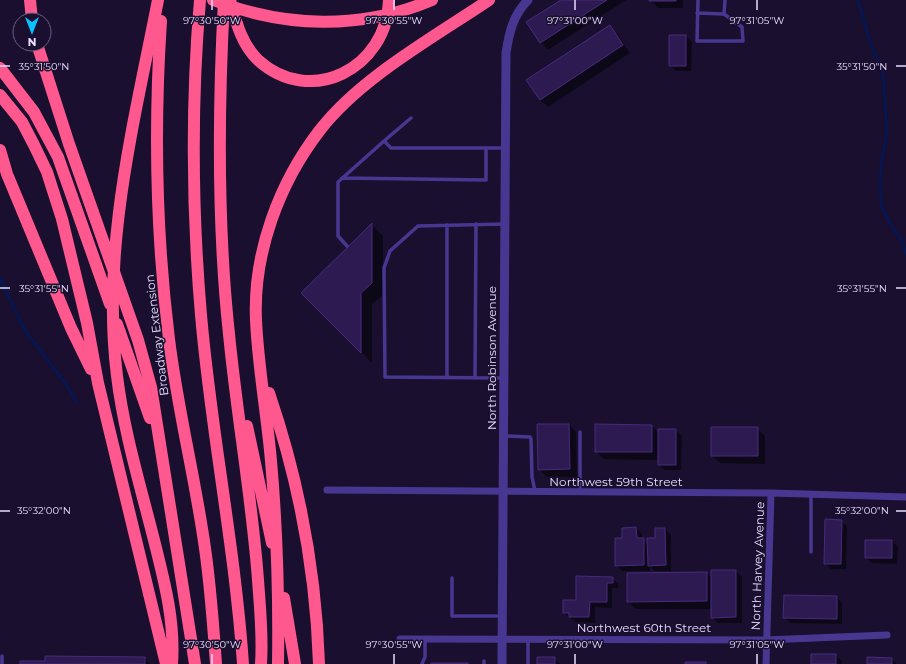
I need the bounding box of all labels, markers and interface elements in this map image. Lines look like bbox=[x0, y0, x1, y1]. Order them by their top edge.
north arrow bbox=[12, 12, 52, 52]
text: 97°30'50"W bbox=[183, 14, 241, 27]
text: 97°30'55"W bbox=[366, 14, 422, 27]
text: 97°31'00"W bbox=[547, 14, 603, 27]
text: 97°31'05"W bbox=[730, 14, 784, 27]
text: N bbox=[28, 35, 36, 49]
text: 35°31'50"N bbox=[19, 60, 69, 73]
text: 35°31'50"N bbox=[837, 60, 887, 73]
street label: Broadway Extension bbox=[142, 274, 171, 397]
text: 35°31'55"N bbox=[19, 282, 69, 295]
text: 35°31'55"N bbox=[837, 282, 887, 295]
street label: North Robinson Avenue bbox=[484, 286, 499, 430]
street label: Northwest 59th Street bbox=[549, 474, 683, 489]
street label: North Harvey Avenue bbox=[748, 501, 767, 631]
text: 35°32'00"N bbox=[17, 504, 71, 517]
text: 35°32'00"N bbox=[835, 504, 889, 517]
street label: Northwest 60th Street bbox=[577, 620, 711, 635]
text: 97°30'50"W bbox=[183, 638, 241, 651]
text: 97°30'55"W bbox=[366, 638, 422, 651]
text: 97°31'00"W bbox=[547, 638, 603, 651]
text: 97°31'05"W bbox=[730, 638, 784, 651]

